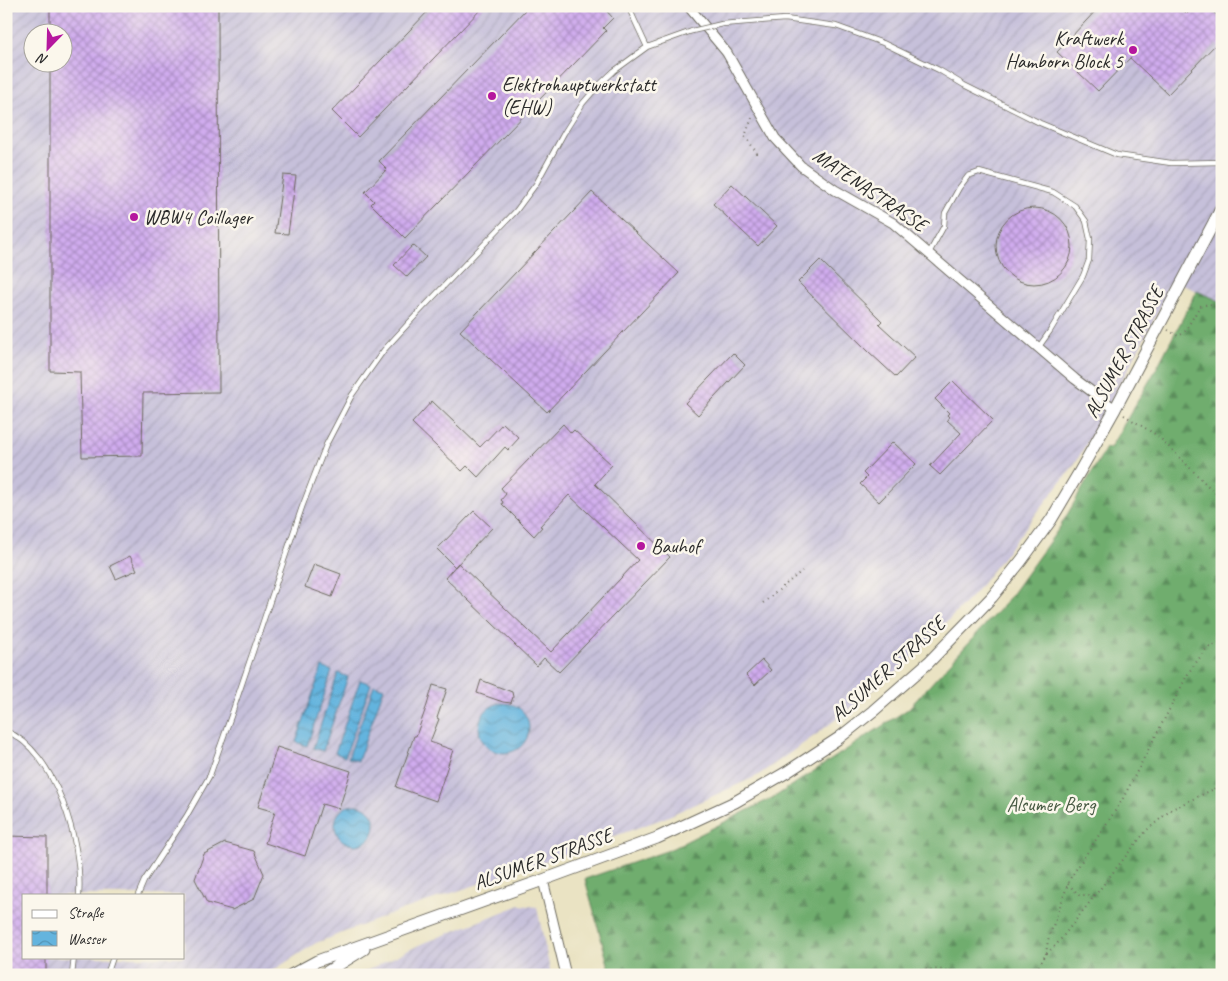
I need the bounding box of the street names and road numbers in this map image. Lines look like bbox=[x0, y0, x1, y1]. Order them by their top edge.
street label: MATENASTRASSE bbox=[808, 143, 934, 239]
street label: ALSUMER STRASSE bbox=[1079, 279, 1171, 422]
street label: ALSUMER STRASSE bbox=[826, 609, 953, 727]
street label: ALSUMER STRASSE bbox=[470, 821, 619, 896]

